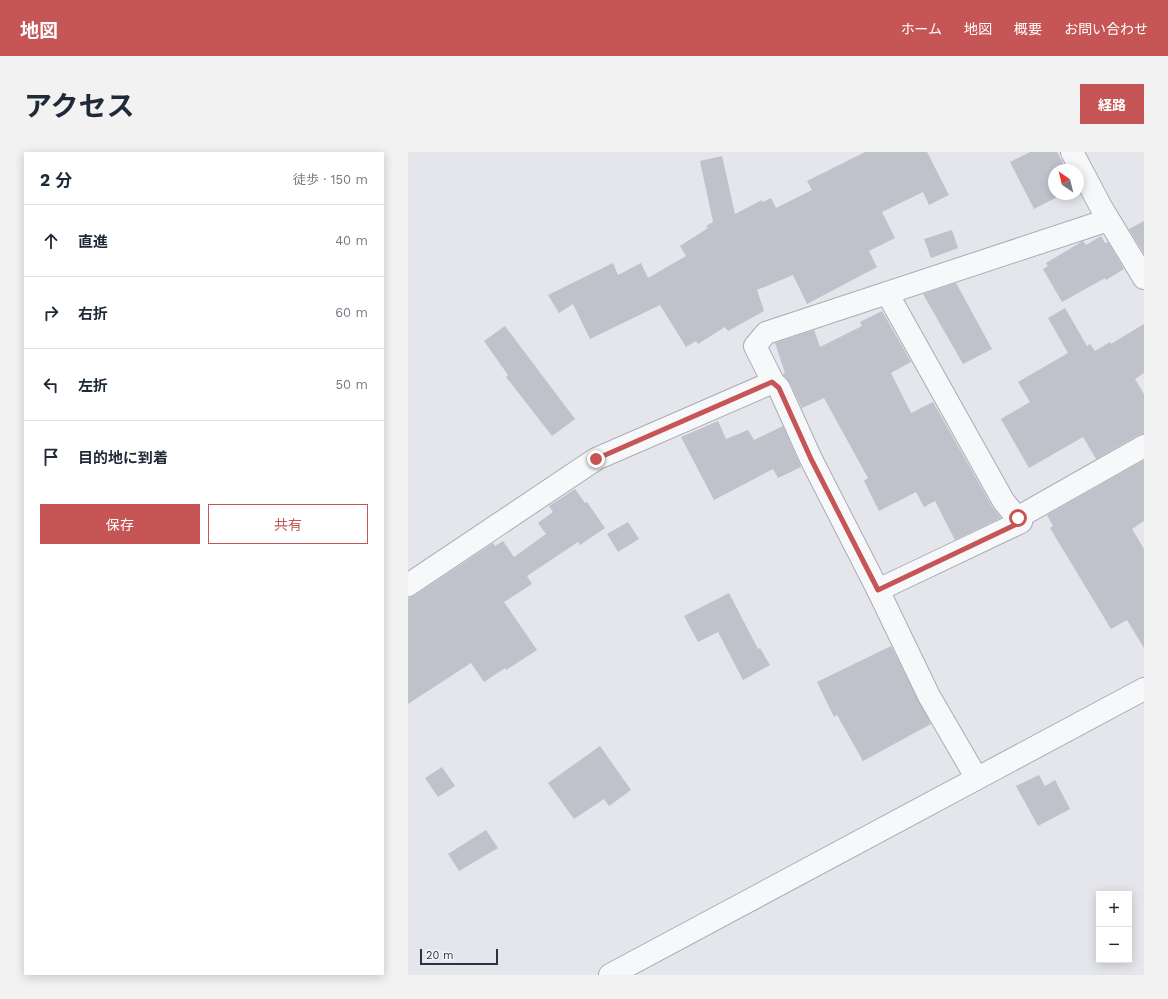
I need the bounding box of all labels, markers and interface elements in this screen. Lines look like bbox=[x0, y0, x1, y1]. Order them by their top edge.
text: 地図 bbox=[20, 19, 58, 42]
text: ホーム bbox=[900, 21, 942, 37]
text: 地図 bbox=[964, 21, 992, 37]
text: 概要 bbox=[1014, 21, 1042, 37]
text: お問い合わせ bbox=[1064, 21, 1148, 37]
button: 経路 bbox=[1080, 84, 1144, 124]
text: アクセス bbox=[24, 90, 135, 123]
north arrow bbox=[1048, 164, 1084, 200]
text: 2 分 bbox=[40, 170, 72, 190]
text: 徒歩 · 150 m bbox=[293, 172, 368, 187]
icon: ahead bbox=[40, 230, 62, 252]
text: 直進 bbox=[78, 233, 108, 251]
text: 40 m bbox=[335, 233, 368, 248]
icon: right bbox=[40, 302, 62, 324]
text: 右折 bbox=[78, 305, 108, 323]
text: 60 m bbox=[335, 305, 368, 320]
icon: left bbox=[40, 374, 62, 396]
text: 左折 bbox=[78, 377, 108, 395]
text: 50 m bbox=[336, 377, 368, 392]
icon: arrive bbox=[40, 446, 62, 468]
text: 目的地に到着 bbox=[78, 449, 168, 467]
route end bbox=[587, 450, 605, 468]
button: 保存 bbox=[40, 504, 200, 544]
button: 共有 bbox=[208, 504, 368, 544]
route start bbox=[1009, 509, 1027, 527]
map controls bbox=[1096, 891, 1132, 963]
button: + bbox=[1096, 891, 1132, 927]
button: − bbox=[1096, 927, 1132, 963]
scale bar bbox=[420, 947, 498, 966]
text: 20 m bbox=[426, 949, 454, 962]

